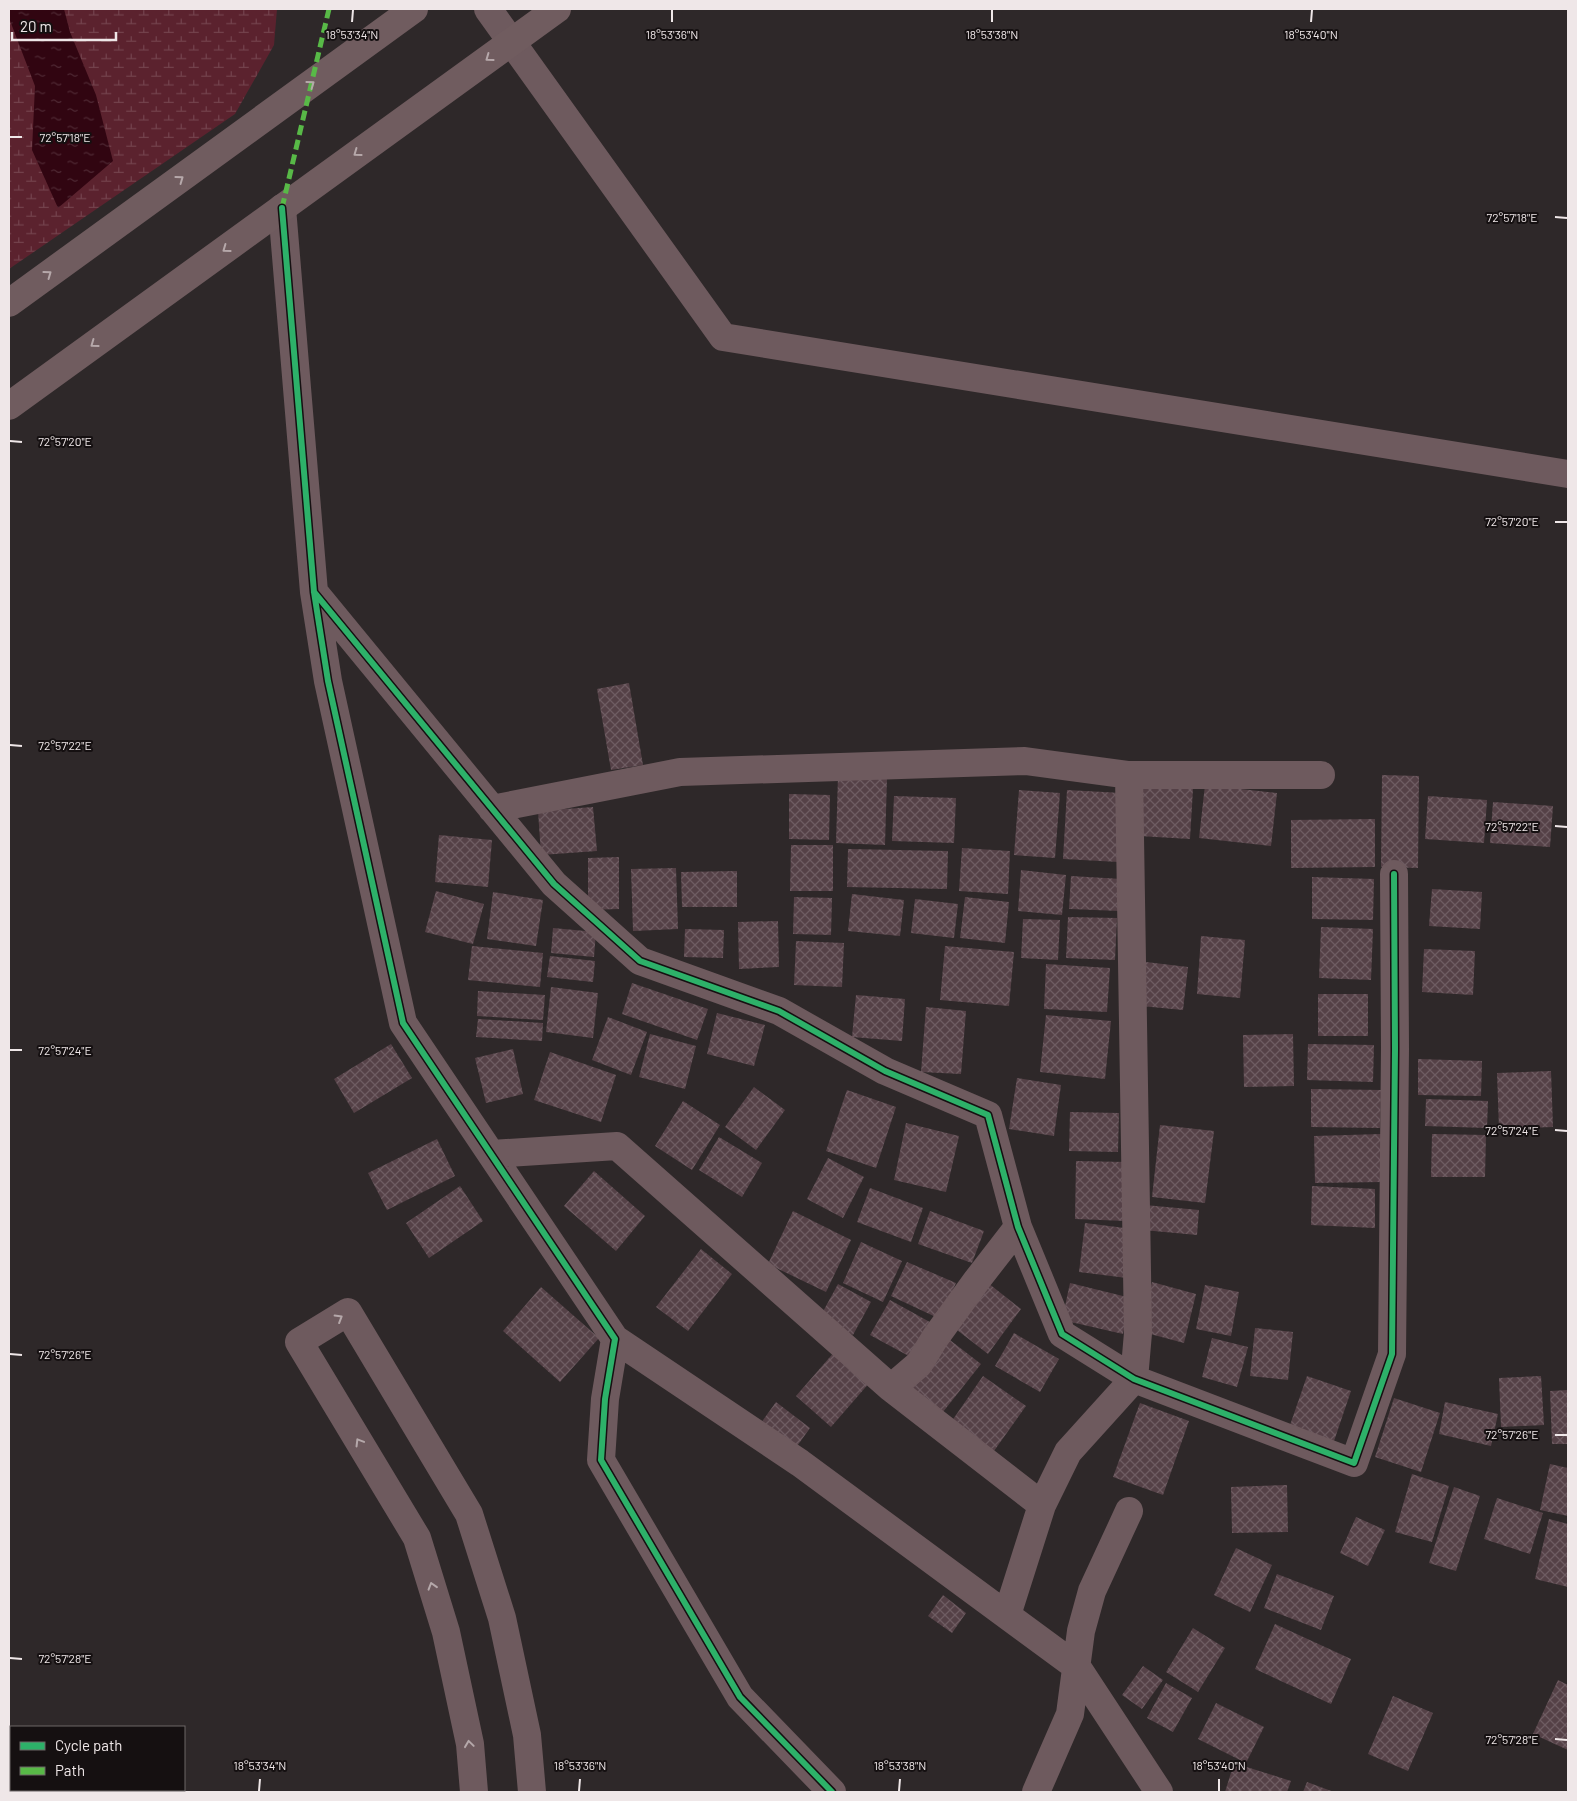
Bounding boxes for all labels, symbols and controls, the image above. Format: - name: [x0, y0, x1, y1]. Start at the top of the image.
- scale bar: [12, 10, 116, 42]
- text: 20 m: [20, 17, 52, 35]
- text: 18°53'34"N: [326, 27, 378, 41]
- text: 18°53'36"N: [646, 27, 698, 41]
- text: 18°53'38"N: [966, 27, 1018, 41]
- text: 18°53'40"N: [1284, 27, 1338, 41]
- one-way arrow: [485, 52, 495, 61]
- one-way arrow: [305, 81, 314, 89]
- text: 72°57'18"E: [40, 130, 90, 144]
- one-way arrow: [353, 147, 363, 156]
- one-way arrow: [174, 176, 184, 185]
- text: 72°57'18"E: [1487, 210, 1537, 224]
- one-way arrow: [222, 243, 232, 252]
- one-way arrow: [42, 272, 51, 280]
- one-way arrow: [90, 338, 100, 347]
- text: 72°57'20"E: [38, 434, 92, 448]
- text: 72°57'20"E: [1485, 514, 1539, 528]
- text: 72°57'22"E: [38, 738, 92, 752]
- text: 72°57'22"E: [1485, 819, 1539, 833]
- text: 72°57'24"E: [38, 1043, 92, 1057]
- text: 72°57'24"E: [1485, 1123, 1539, 1137]
- one-way arrow: [333, 1315, 342, 1325]
- text: 72°57'26"E: [38, 1347, 92, 1361]
- text: 72°57'26"E: [1485, 1427, 1539, 1441]
- one-way arrow: [355, 1438, 365, 1447]
- one-way arrow: [427, 1582, 437, 1591]
- text: 72°57'28"E: [38, 1651, 92, 1665]
- legend: [10, 1726, 185, 1791]
- text: 72°57'28"E: [1485, 1732, 1539, 1746]
- text: Cycle path: [55, 1736, 122, 1754]
- one-way arrow: [465, 1739, 475, 1748]
- text: 18°53'34"N: [234, 1758, 286, 1772]
- text: 18°53'36"N: [554, 1758, 606, 1772]
- text: 18°53'38"N: [874, 1758, 926, 1772]
- text: 18°53'40"N: [1192, 1758, 1246, 1772]
- text: Path: [55, 1761, 85, 1779]

